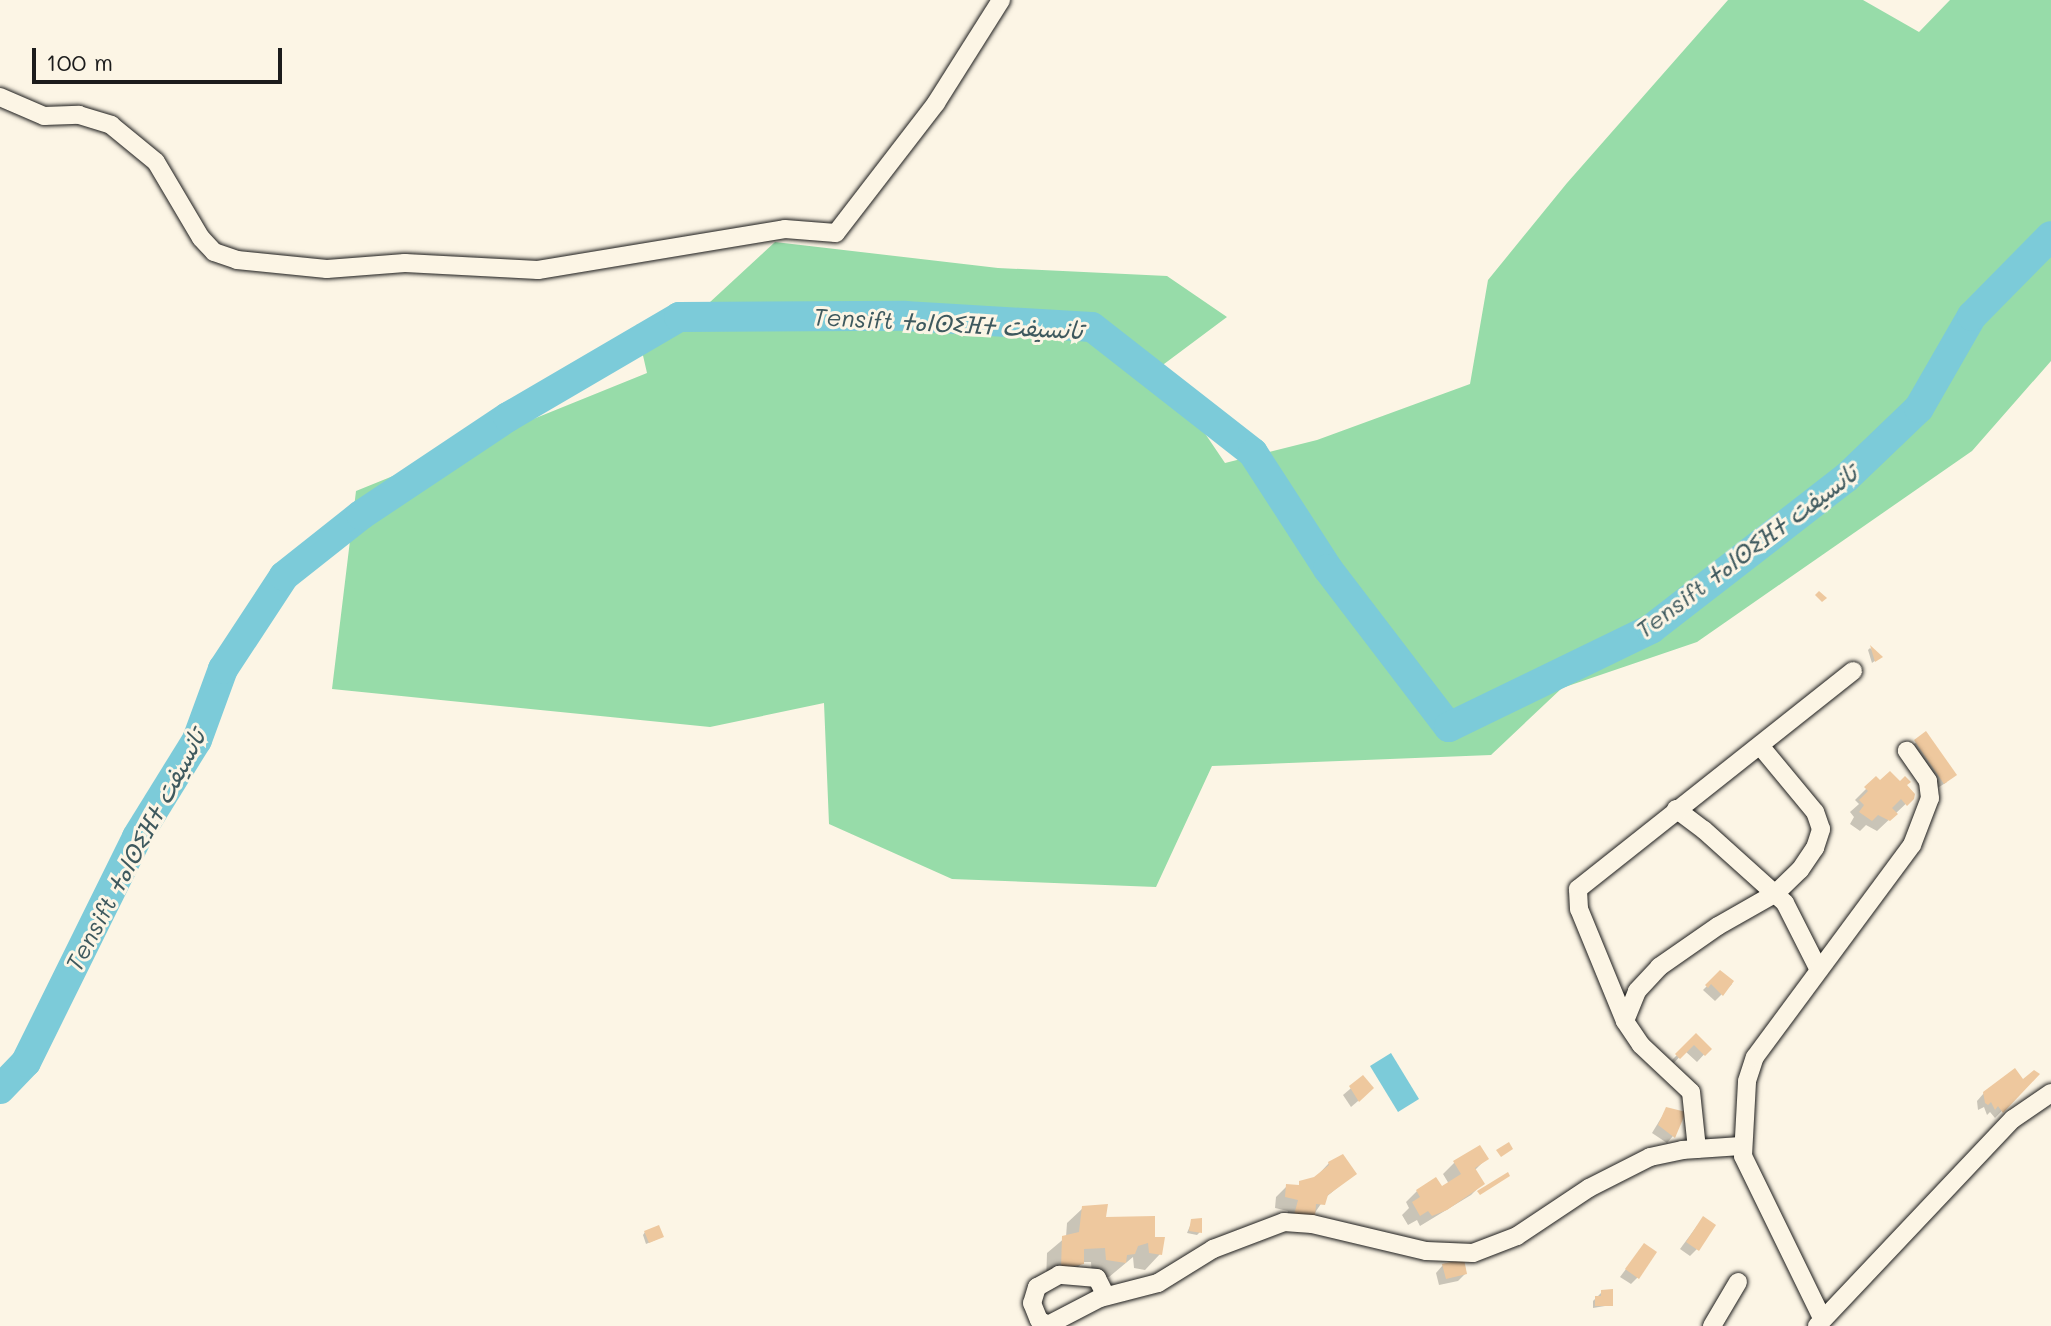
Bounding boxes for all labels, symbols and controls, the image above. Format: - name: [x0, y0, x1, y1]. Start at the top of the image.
- scale bar: [36, 32, 286, 82]
- text: 100 m: [46, 46, 113, 77]
- water label: Tensift ⵜⴰⵏⵙⵉⴼⵜ تانسيفت: [813, 302, 1083, 344]
- water label: Tensift ⵜⴰⵏⵙⵉⴼⵜ تانسيفت: [1630, 458, 1862, 644]
- water label: Tensift ⵜⴰⵏⵙⵉⴼⵜ تانسيفت: [59, 724, 211, 976]

